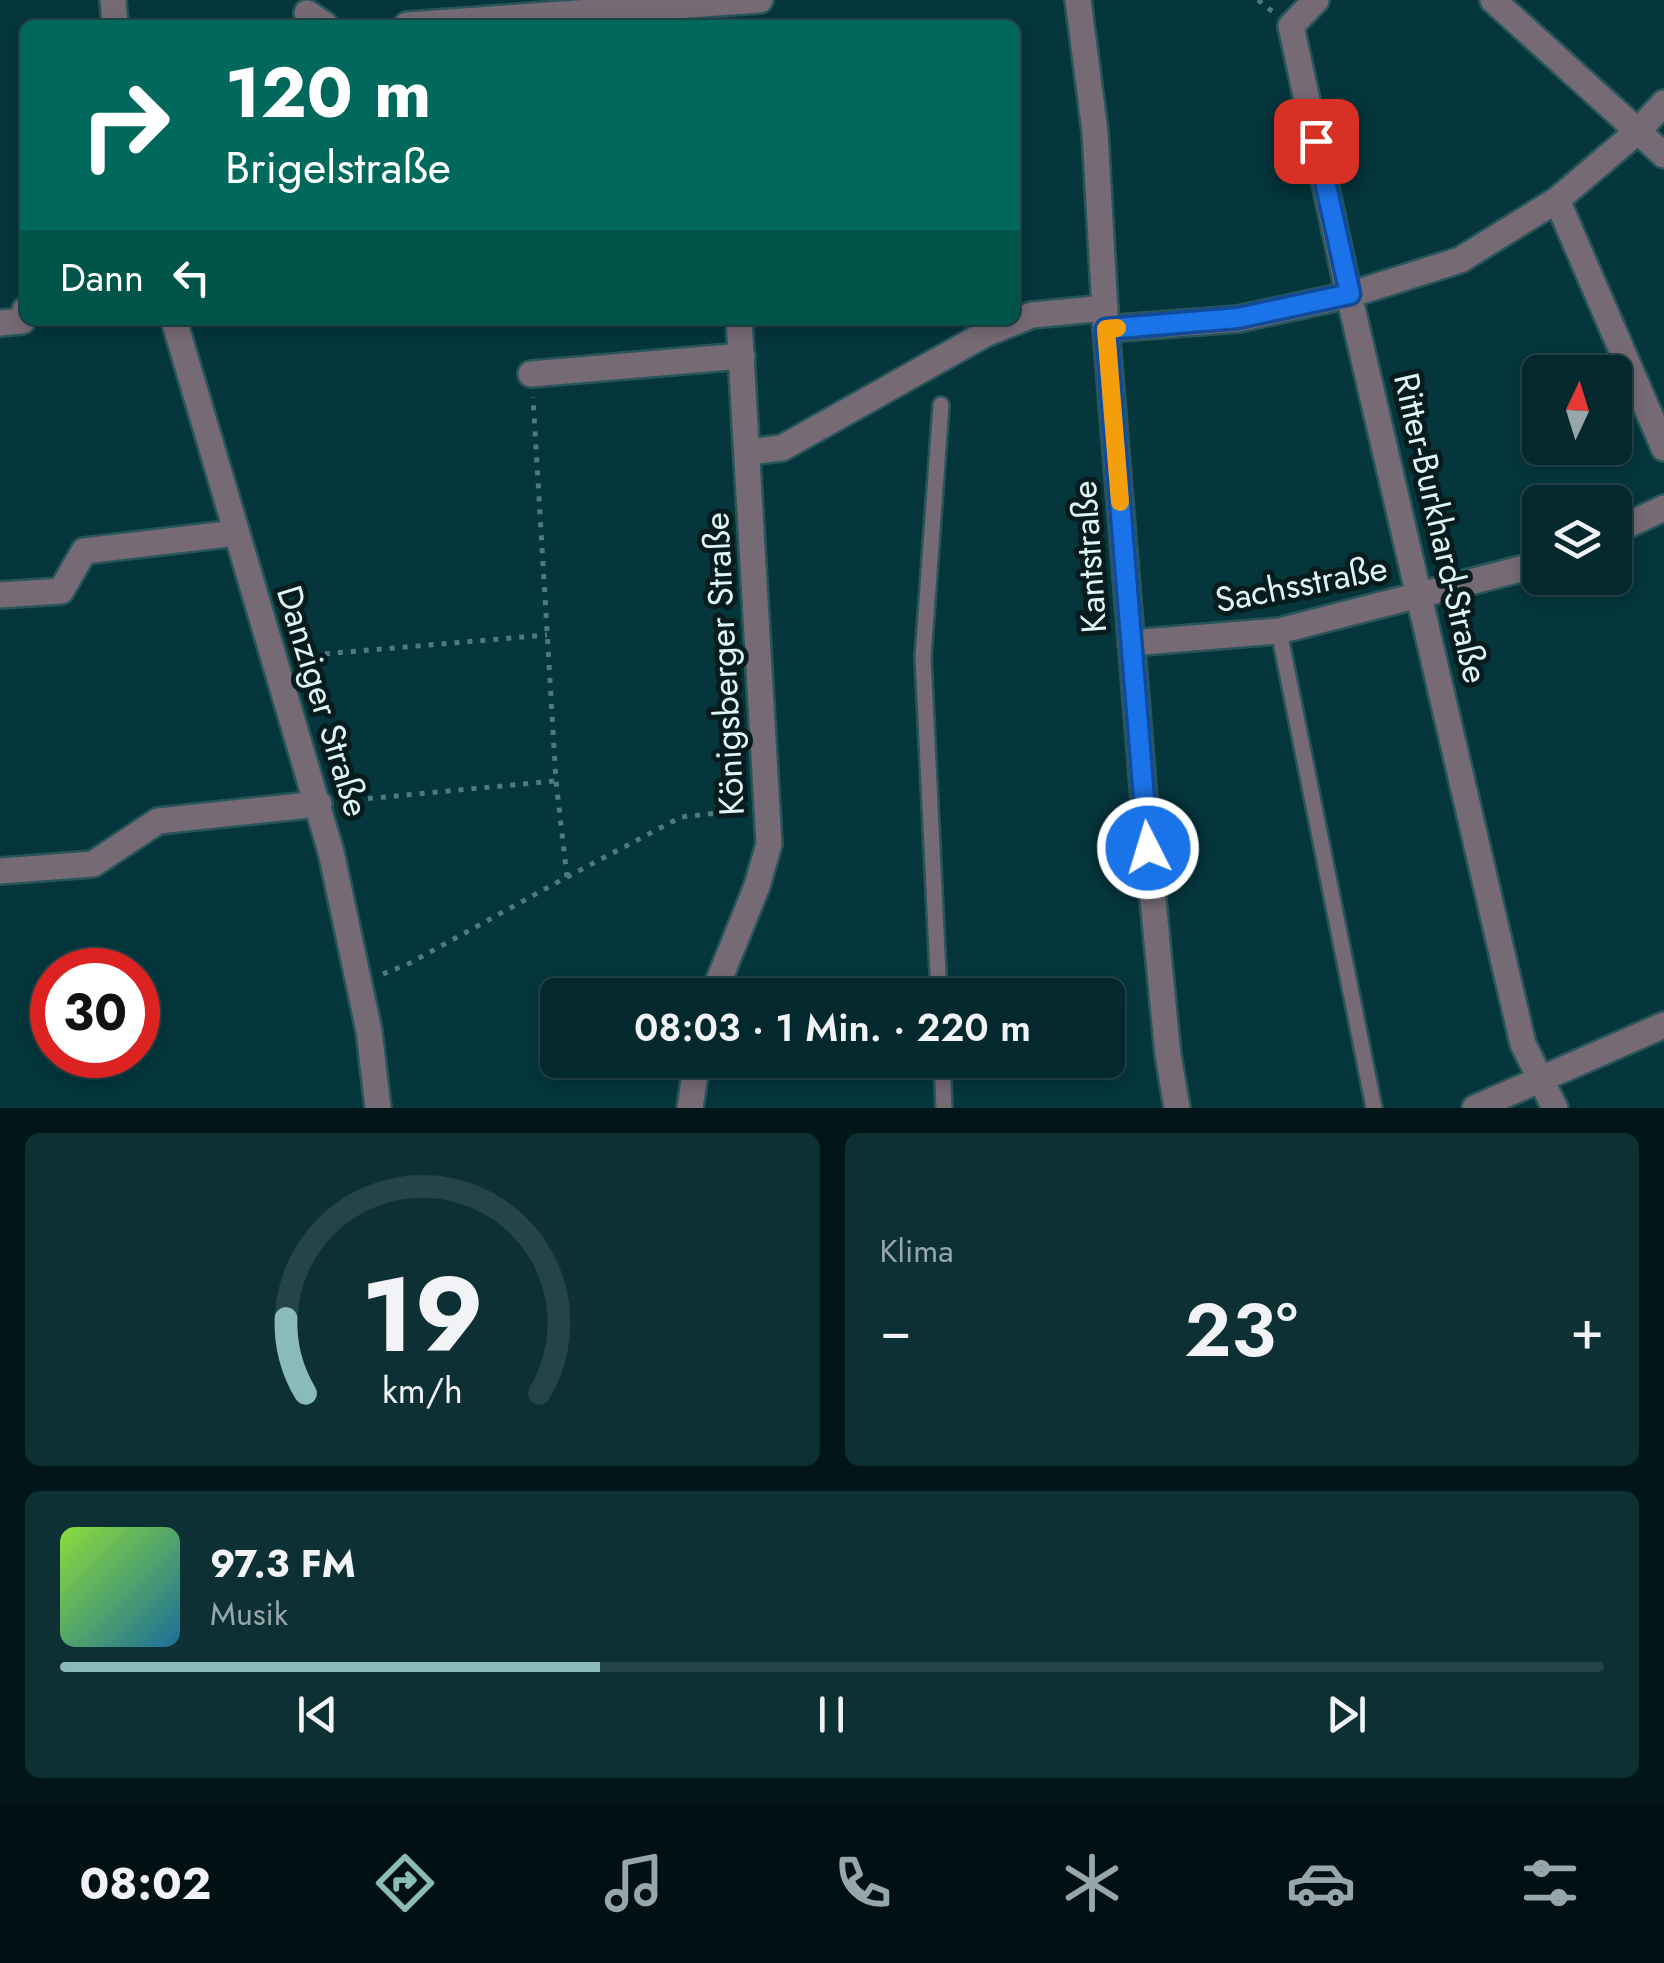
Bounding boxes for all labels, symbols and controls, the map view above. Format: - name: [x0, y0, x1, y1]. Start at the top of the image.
- text: 120 m: [225, 42, 431, 143]
- icon: right: [60, 60, 190, 190]
- pin: [1274, 99, 1359, 184]
- icon: arrive: [1289, 114, 1344, 169]
- text: Brigelstraße: [225, 135, 451, 200]
- text: Dann: [60, 250, 144, 305]
- icon: left: [164, 250, 219, 305]
- north arrow: [1522, 355, 1632, 465]
- map controls: [1522, 355, 1632, 595]
- street label: Ritter-Burkhard-Straße: [1381, 368, 1501, 688]
- street label: Kantstraße: [1059, 479, 1119, 635]
- button: layers: [1522, 485, 1632, 595]
- street label: Königsberger Straße: [691, 511, 757, 817]
- street label: Sachsstraße: [1211, 543, 1391, 625]
- street label: Danziger Straße: [264, 579, 382, 823]
- position arrow: [1096, 796, 1200, 900]
- speed limit sign: 30: [30, 948, 160, 1078]
- text: 08:03 · 1 Min. · 220 m: [634, 1000, 1031, 1055]
- text: Klima: [880, 1228, 954, 1274]
- text: 19: [361, 1240, 484, 1390]
- text: 23°: [1184, 1276, 1298, 1384]
- text: −: [880, 1290, 912, 1370]
- text: +: [1570, 1290, 1604, 1370]
- text: km/h: [382, 1365, 463, 1416]
- text: 97.3 FM: [210, 1536, 356, 1591]
- text: Musik: [210, 1591, 288, 1637]
- icon: previous: [290, 1687, 345, 1742]
- icon: pause: [804, 1687, 859, 1742]
- icon: next: [1319, 1687, 1374, 1742]
- icon: directions: [370, 1848, 440, 1918]
- icon: music: [599, 1848, 669, 1918]
- icon: phone: [828, 1848, 898, 1918]
- icon: climate: [1057, 1848, 1127, 1918]
- icon: car: [1286, 1848, 1356, 1918]
- icon: filters: [1515, 1848, 1585, 1918]
- text: 08:02: [79, 1851, 211, 1916]

